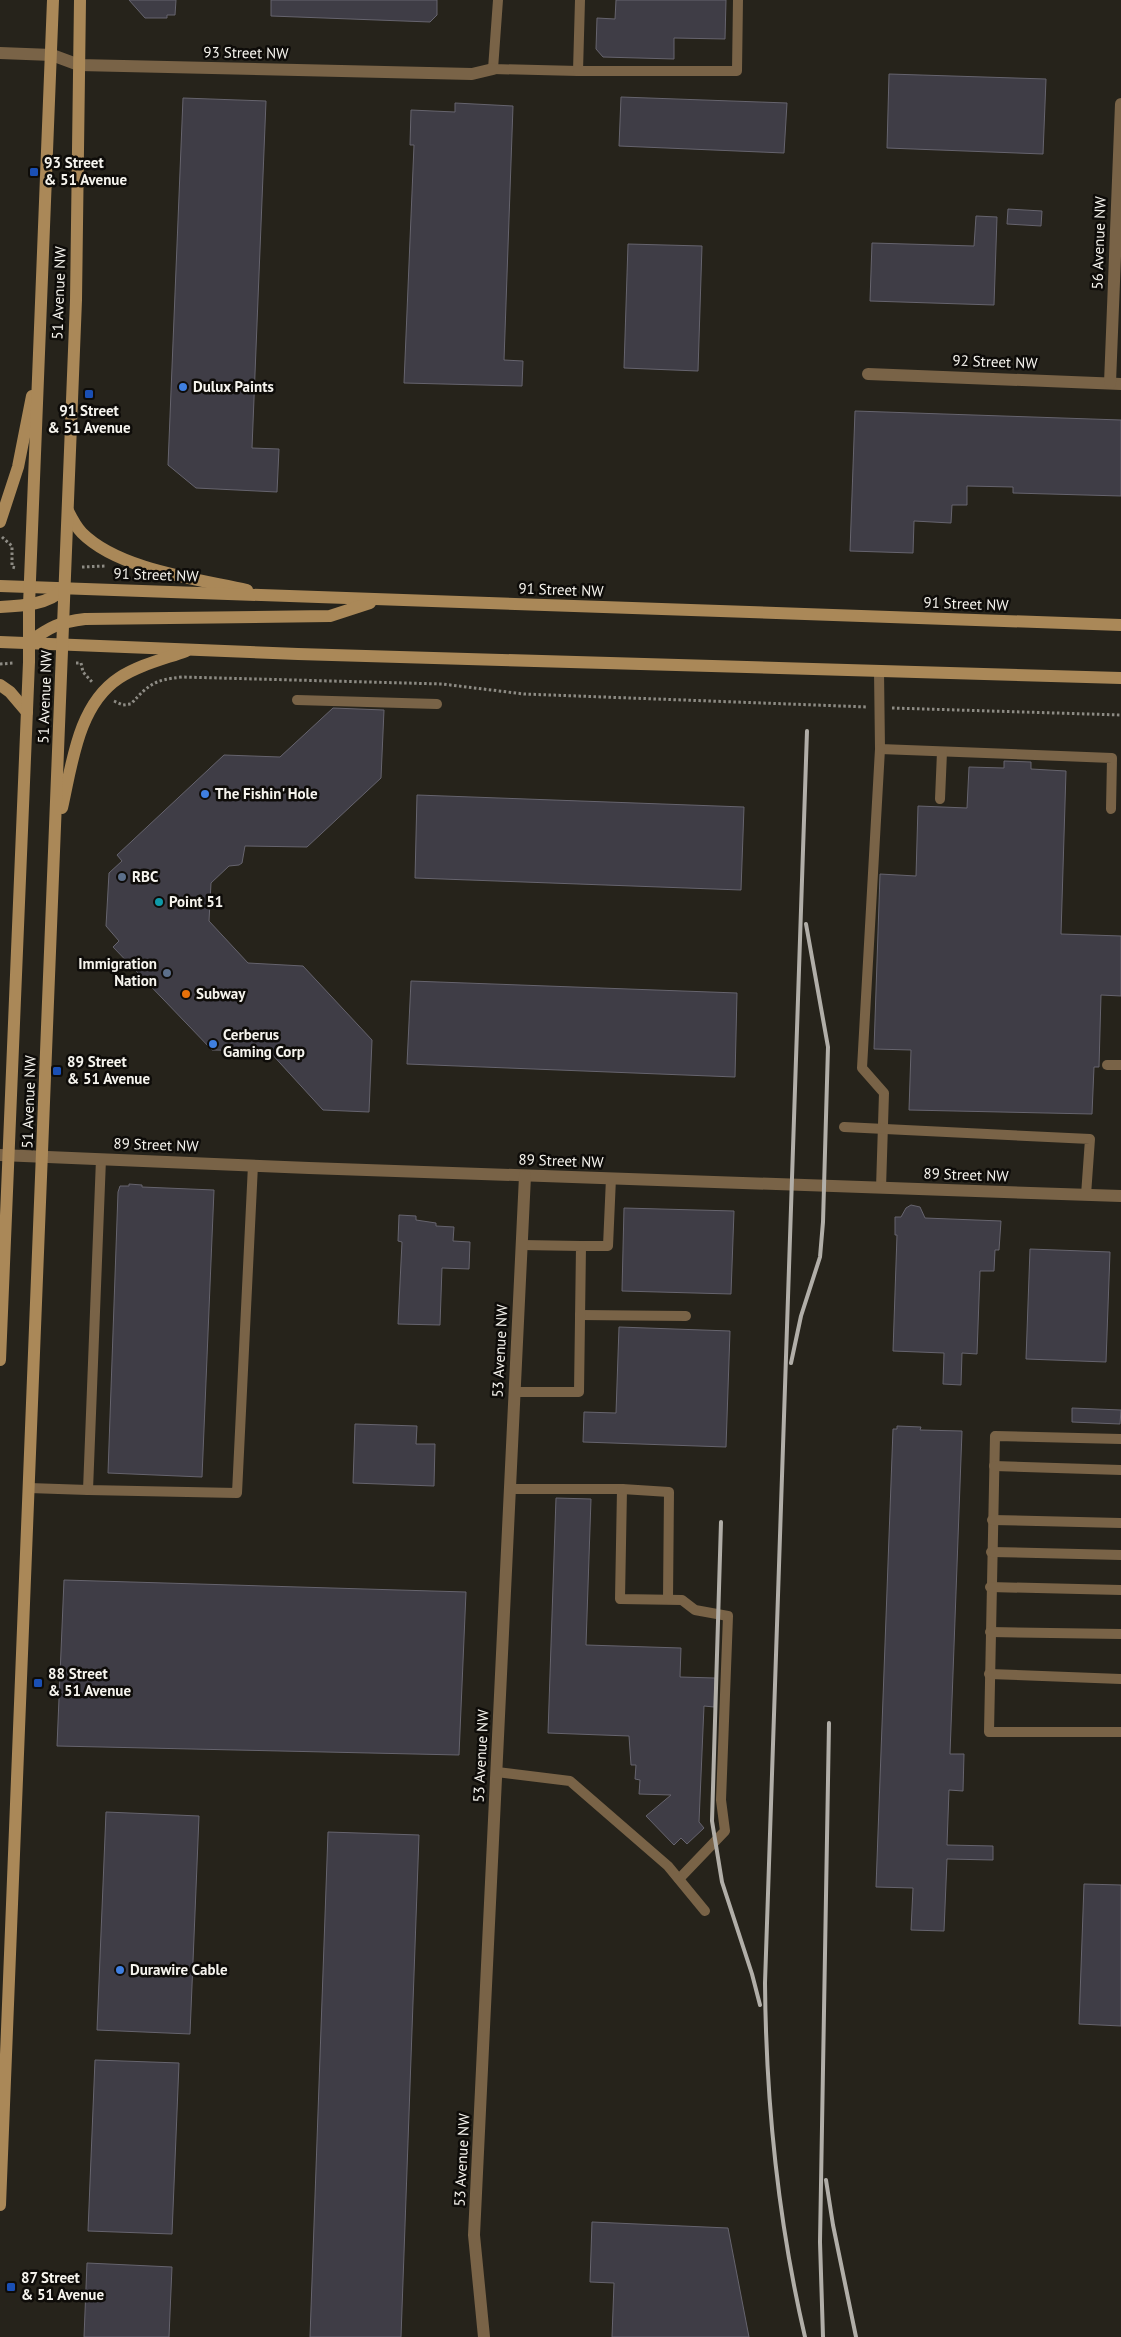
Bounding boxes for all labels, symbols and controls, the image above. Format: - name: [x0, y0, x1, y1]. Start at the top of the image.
- street label: 93 Street NW: [203, 42, 289, 63]
- place label: 93 Street & 51 Avenue: [44, 153, 127, 189]
- marker: 93 Street & 51 Avenue: [28, 166, 40, 178]
- street label: 56 Avenue NW: [1087, 195, 1110, 290]
- street label: 51 Avenue NW: [47, 245, 70, 340]
- street label: 92 Street NW: [952, 351, 1038, 373]
- place label: Dulux Paints: [193, 377, 274, 396]
- marker: Dulux Paints: [177, 381, 189, 393]
- marker: 91 Street & 51 Avenue: [83, 388, 95, 400]
- place label: 91 Street & 51 Avenue: [48, 401, 131, 437]
- street label: 91 Street NW: [113, 564, 199, 586]
- street label: 91 Street NW: [518, 579, 604, 601]
- street label: 91 Street NW: [923, 593, 1009, 615]
- street label: 51 Avenue NW: [33, 649, 56, 744]
- place label: The Fishin' Hole: [215, 784, 318, 803]
- marker: The Fishin' Hole: [199, 788, 211, 800]
- place label: RBC: [132, 867, 159, 886]
- marker: RBC: [116, 871, 128, 883]
- place label: Point 51: [169, 892, 223, 911]
- marker: Point 51: [153, 896, 165, 908]
- place label: Immigration Nation: [78, 954, 157, 990]
- marker: Immigration Nation: [161, 967, 173, 979]
- place label: Subway: [196, 984, 246, 1003]
- marker: Subway: [180, 988, 192, 1000]
- place label: Cerberus Gaming Corp: [223, 1025, 305, 1061]
- marker: Cerberus Gaming Corp: [207, 1038, 219, 1050]
- place label: 89 Street & 51 Avenue: [67, 1052, 150, 1088]
- street label: 51 Avenue NW: [17, 1054, 40, 1149]
- marker: 89 Street & 51 Avenue: [51, 1065, 63, 1077]
- street label: 89 Street NW: [113, 1134, 199, 1156]
- street label: 89 Street NW: [518, 1150, 604, 1172]
- street label: 89 Street NW: [923, 1164, 1009, 1186]
- street label: 53 Avenue NW: [488, 1303, 511, 1398]
- place label: 88 Street & 51 Avenue: [48, 1664, 131, 1700]
- marker: 88 Street & 51 Avenue: [32, 1677, 44, 1689]
- street label: 53 Avenue NW: [469, 1708, 492, 1803]
- place label: Durawire Cable: [130, 1960, 228, 1979]
- marker: Durawire Cable: [114, 1964, 126, 1976]
- street label: 53 Avenue NW: [450, 2112, 473, 2207]
- place label: 87 Street & 51 Avenue: [21, 2268, 104, 2304]
- marker: 87 Street & 51 Avenue: [5, 2281, 17, 2293]

